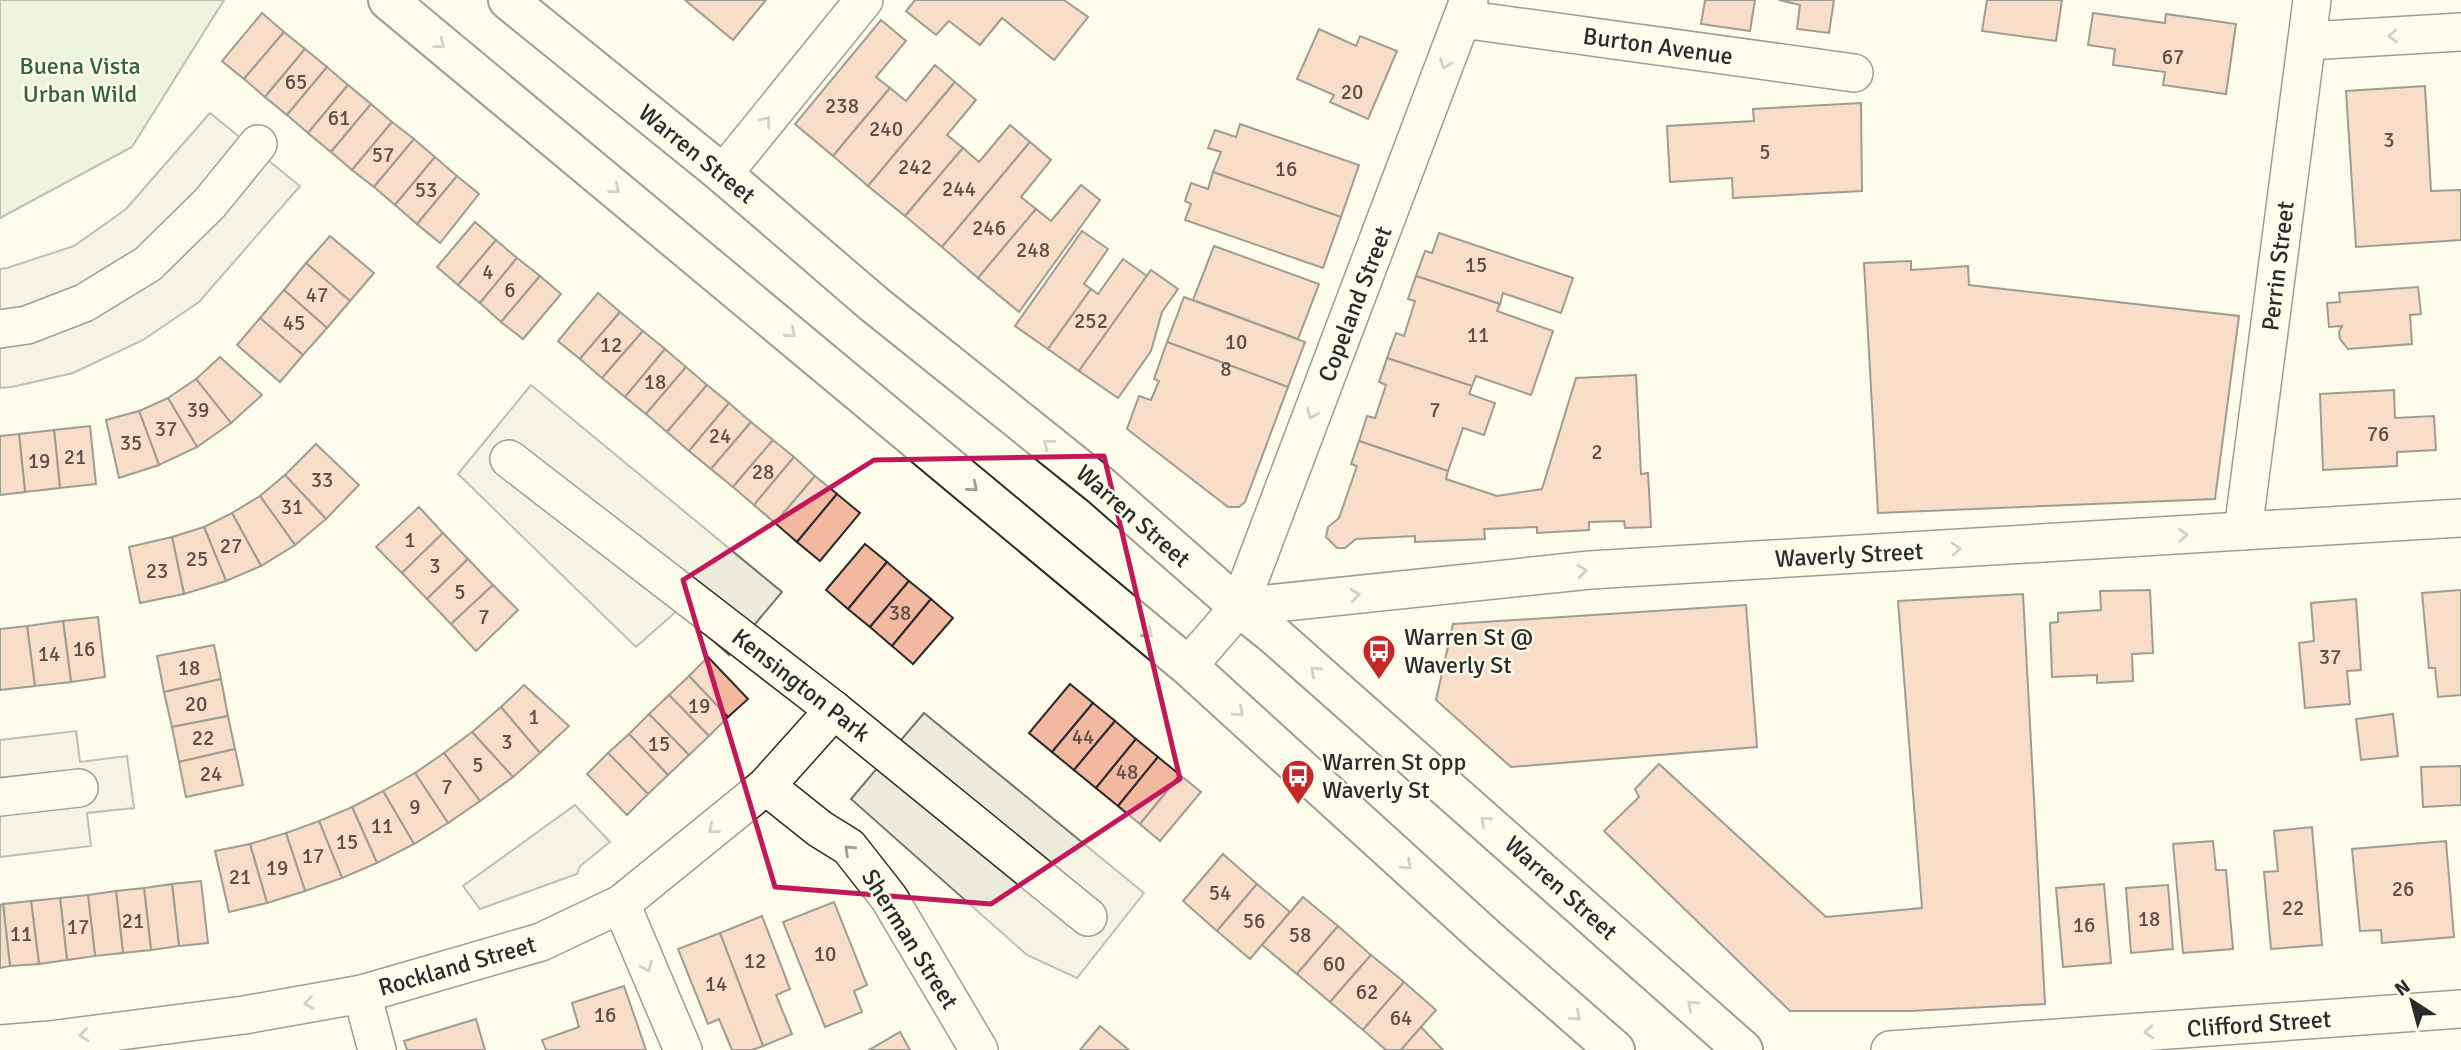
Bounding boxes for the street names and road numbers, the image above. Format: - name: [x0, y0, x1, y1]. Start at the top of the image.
- street label: Burton Avenue: [1581, 21, 1735, 71]
- street label: Warren Street: [632, 98, 762, 210]
- street label: Perrin Street: [2255, 199, 2301, 333]
- street label: Copeland Street: [1312, 222, 1398, 386]
- street label: Warren Street: [1070, 458, 1196, 574]
- street label: Waverly Street: [1774, 536, 1924, 574]
- street label: Kensington Park: [726, 622, 876, 748]
- street label: Warren Street: [1498, 829, 1624, 947]
- street label: Sherman Street: [855, 863, 965, 1015]
- street label: Rockland Street: [375, 929, 539, 1003]
- street label: Clifford Street: [2186, 1004, 2332, 1044]

